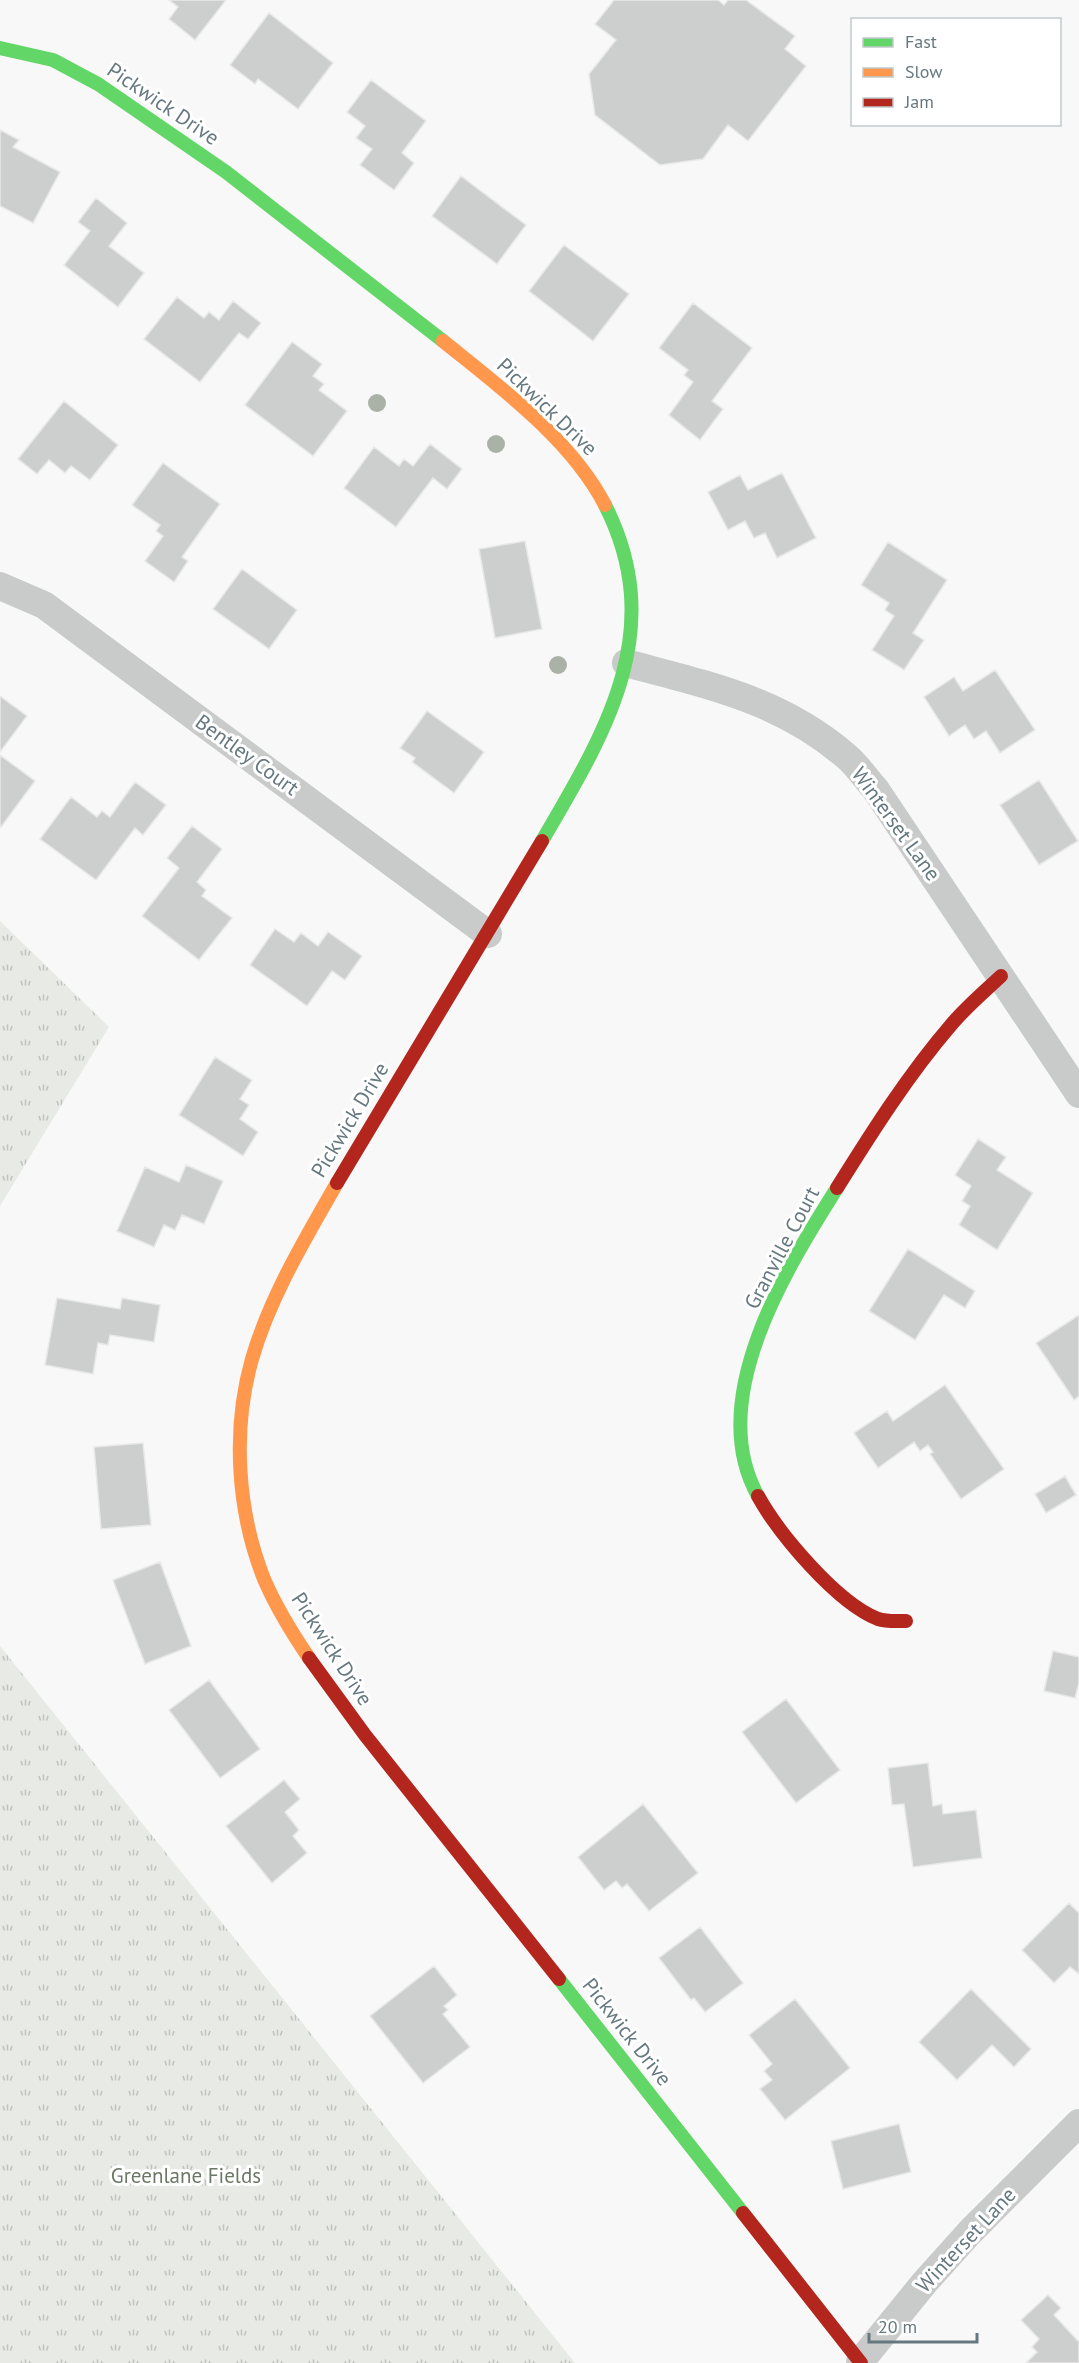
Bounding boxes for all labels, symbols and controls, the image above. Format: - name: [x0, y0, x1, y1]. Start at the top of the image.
- legend: [851, 18, 1061, 126]
- text: Fast: [905, 30, 937, 53]
- street label: Pickwick Drive: [102, 56, 225, 151]
- text: Slow: [905, 60, 943, 83]
- text: Jam: [904, 90, 934, 113]
- street label: Pickwick Drive: [491, 352, 603, 461]
- street label: Bentley Court: [190, 708, 304, 801]
- street label: Winterset Lane: [846, 761, 947, 886]
- street label: Pickwick Drive: [305, 1057, 394, 1182]
- street label: Granville Court: [738, 1182, 825, 1314]
- street label: Pickwick Drive: [286, 1587, 379, 1710]
- street label: Pickwick Drive: [577, 1972, 678, 2091]
- park label: Greenlane Fields: [111, 2162, 261, 2189]
- street label: Winterset Lane: [910, 2181, 1021, 2298]
- scale bar: [869, 2306, 977, 2344]
- text: 20 m: [878, 2315, 917, 2338]

